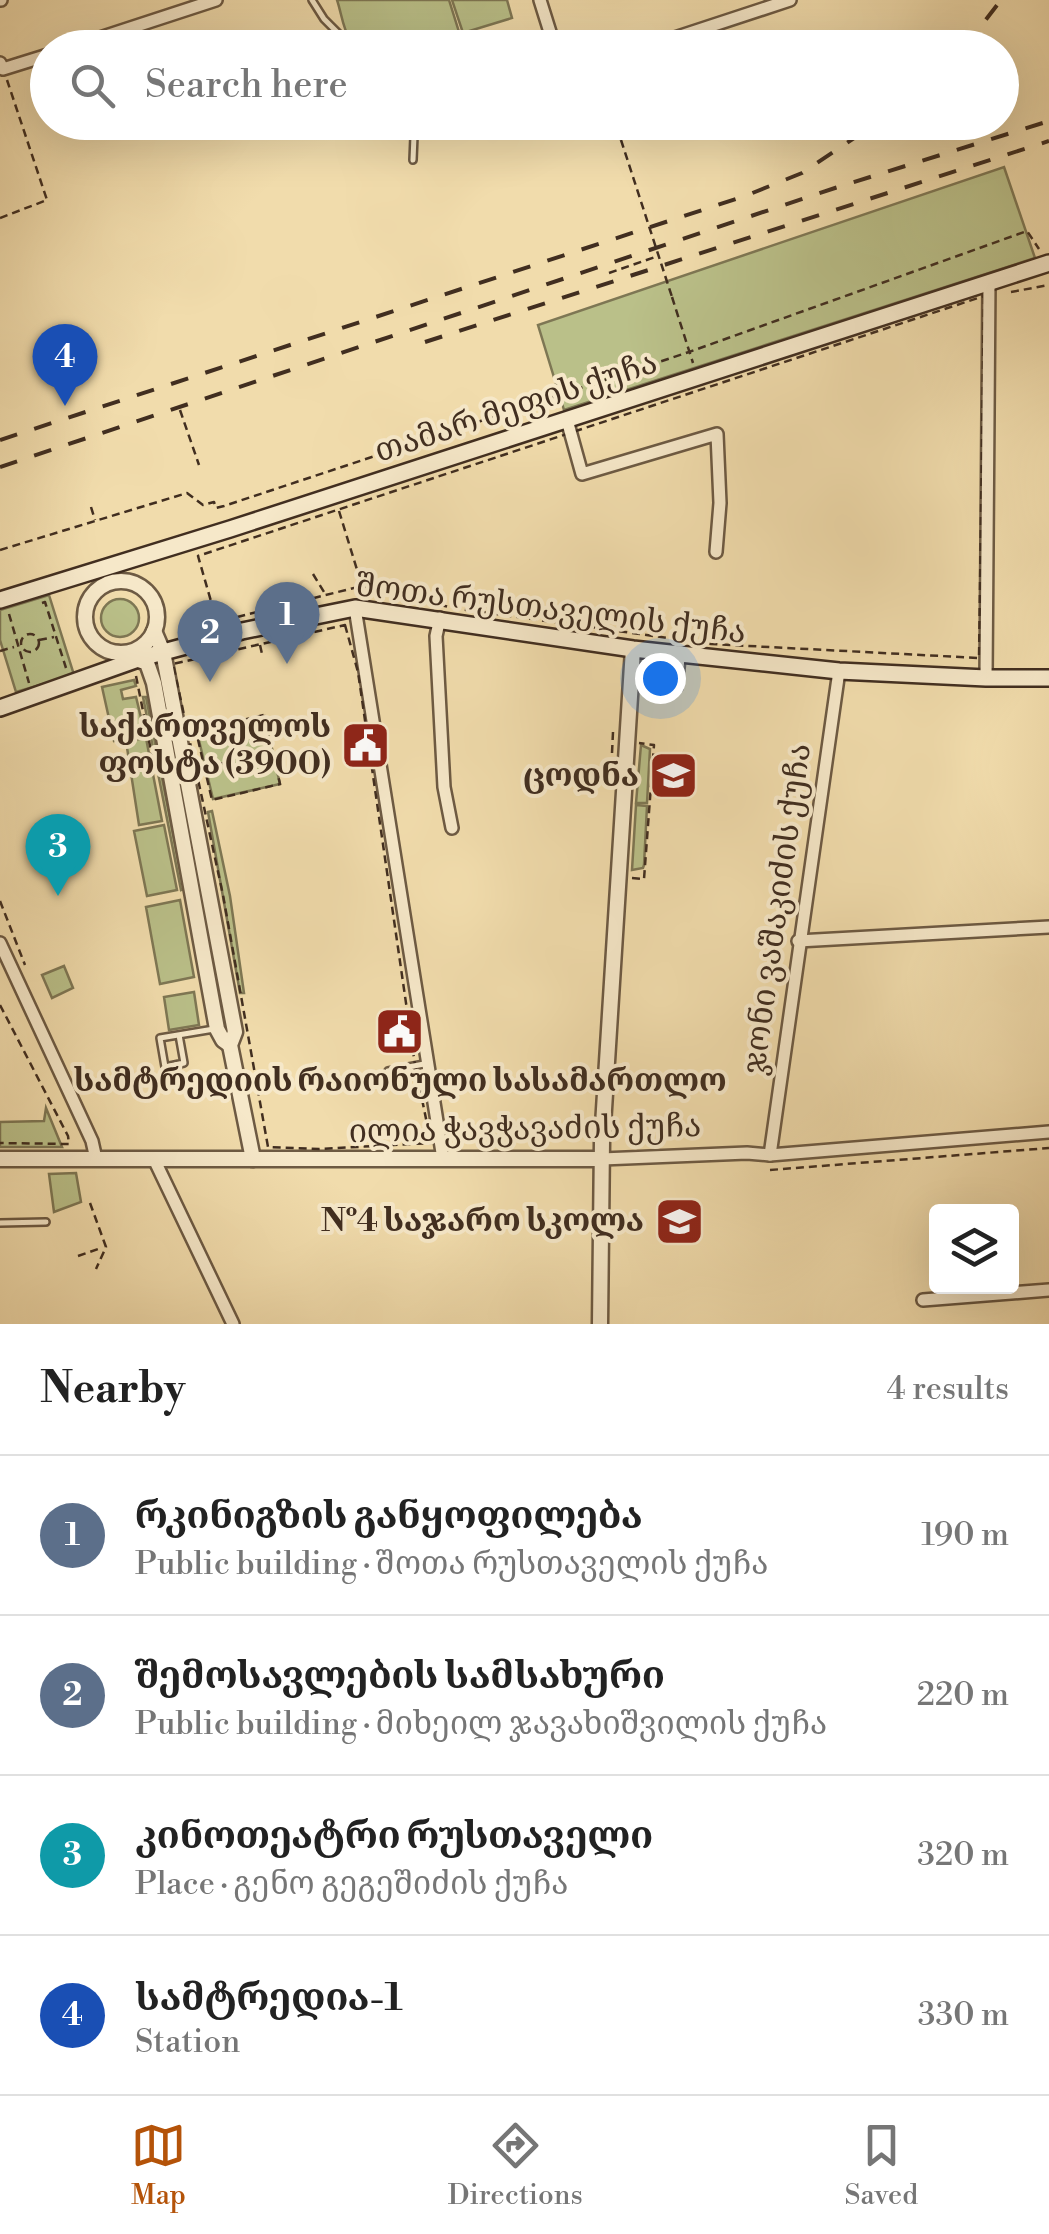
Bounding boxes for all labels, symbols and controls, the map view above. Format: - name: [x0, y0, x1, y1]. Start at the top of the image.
- search box: [30, 30, 1019, 140]
- icon: search: [65, 58, 120, 113]
- text: Search here: [145, 62, 348, 109]
- pin: 4: [32, 324, 98, 406]
- street label: თამარ მეფის ქუჩა: [370, 342, 662, 472]
- street label: შოთა რუსთაველის ქუჩა: [354, 565, 748, 653]
- pin: 1: [254, 582, 320, 664]
- pin: 2: [178, 600, 242, 682]
- your location: [635, 653, 686, 704]
- place label: საქართველოს ფოსტა (3900): [79, 707, 331, 784]
- public building icon: საქართველოს ფოსტა (3900): [340, 719, 392, 771]
- street label: ჯონი ვაშაკიძის ქუჩა: [734, 741, 820, 1077]
- school or university icon: ცოდნა: [648, 750, 700, 802]
- place label: ცოდნა: [523, 756, 639, 796]
- pin: 3: [26, 814, 90, 896]
- public building icon: სამტრედიის რაიონული სასამართლო: [374, 1005, 426, 1057]
- place label: სამტრედიის რაიონული სასამართლო: [74, 1061, 727, 1101]
- street label: ილია ჭავჭავაძის ქუჩა: [348, 1106, 702, 1152]
- school or university icon: №4 საჯარო სკოლა: [653, 1195, 705, 1247]
- place label: №4 საჯარო სკოლა: [321, 1201, 644, 1241]
- map controls: [929, 1204, 1019, 1294]
- button: layers: [929, 1204, 1019, 1294]
- text: Nearby: [40, 1363, 185, 1416]
- text: 4 results: [887, 1369, 1009, 1409]
- text: რკინიგზის განყოფილება: [135, 1493, 643, 1540]
- text: 1: [65, 1515, 80, 1555]
- text: 190 m: [921, 1515, 1009, 1555]
- text: Public building · შოთა რუსთაველის ქუჩა: [135, 1544, 768, 1584]
- text: შემოსავლების სამსახური: [135, 1653, 665, 1700]
- text: 2: [62, 1675, 83, 1715]
- text: 220 m: [917, 1675, 1009, 1715]
- text: Public building · მიხეილ ჯავახიშვილის ქუჩა: [135, 1704, 827, 1744]
- text: კინოთეატრი რუსთაველი: [135, 1813, 653, 1860]
- text: 3: [63, 1835, 82, 1875]
- text: 320 m: [917, 1835, 1009, 1875]
- text: Place · გენო გეგეშიძის ქუჩა: [135, 1864, 568, 1904]
- text: სამტრედია-1: [135, 1975, 403, 2022]
- text: 4: [62, 1995, 83, 2035]
- text: 330 m: [918, 1995, 1009, 2035]
- text: Station: [135, 2022, 240, 2062]
- tab: Map: [131, 2118, 186, 2213]
- tab: Directions: [448, 2118, 583, 2213]
- tab: Saved: [845, 2118, 918, 2213]

